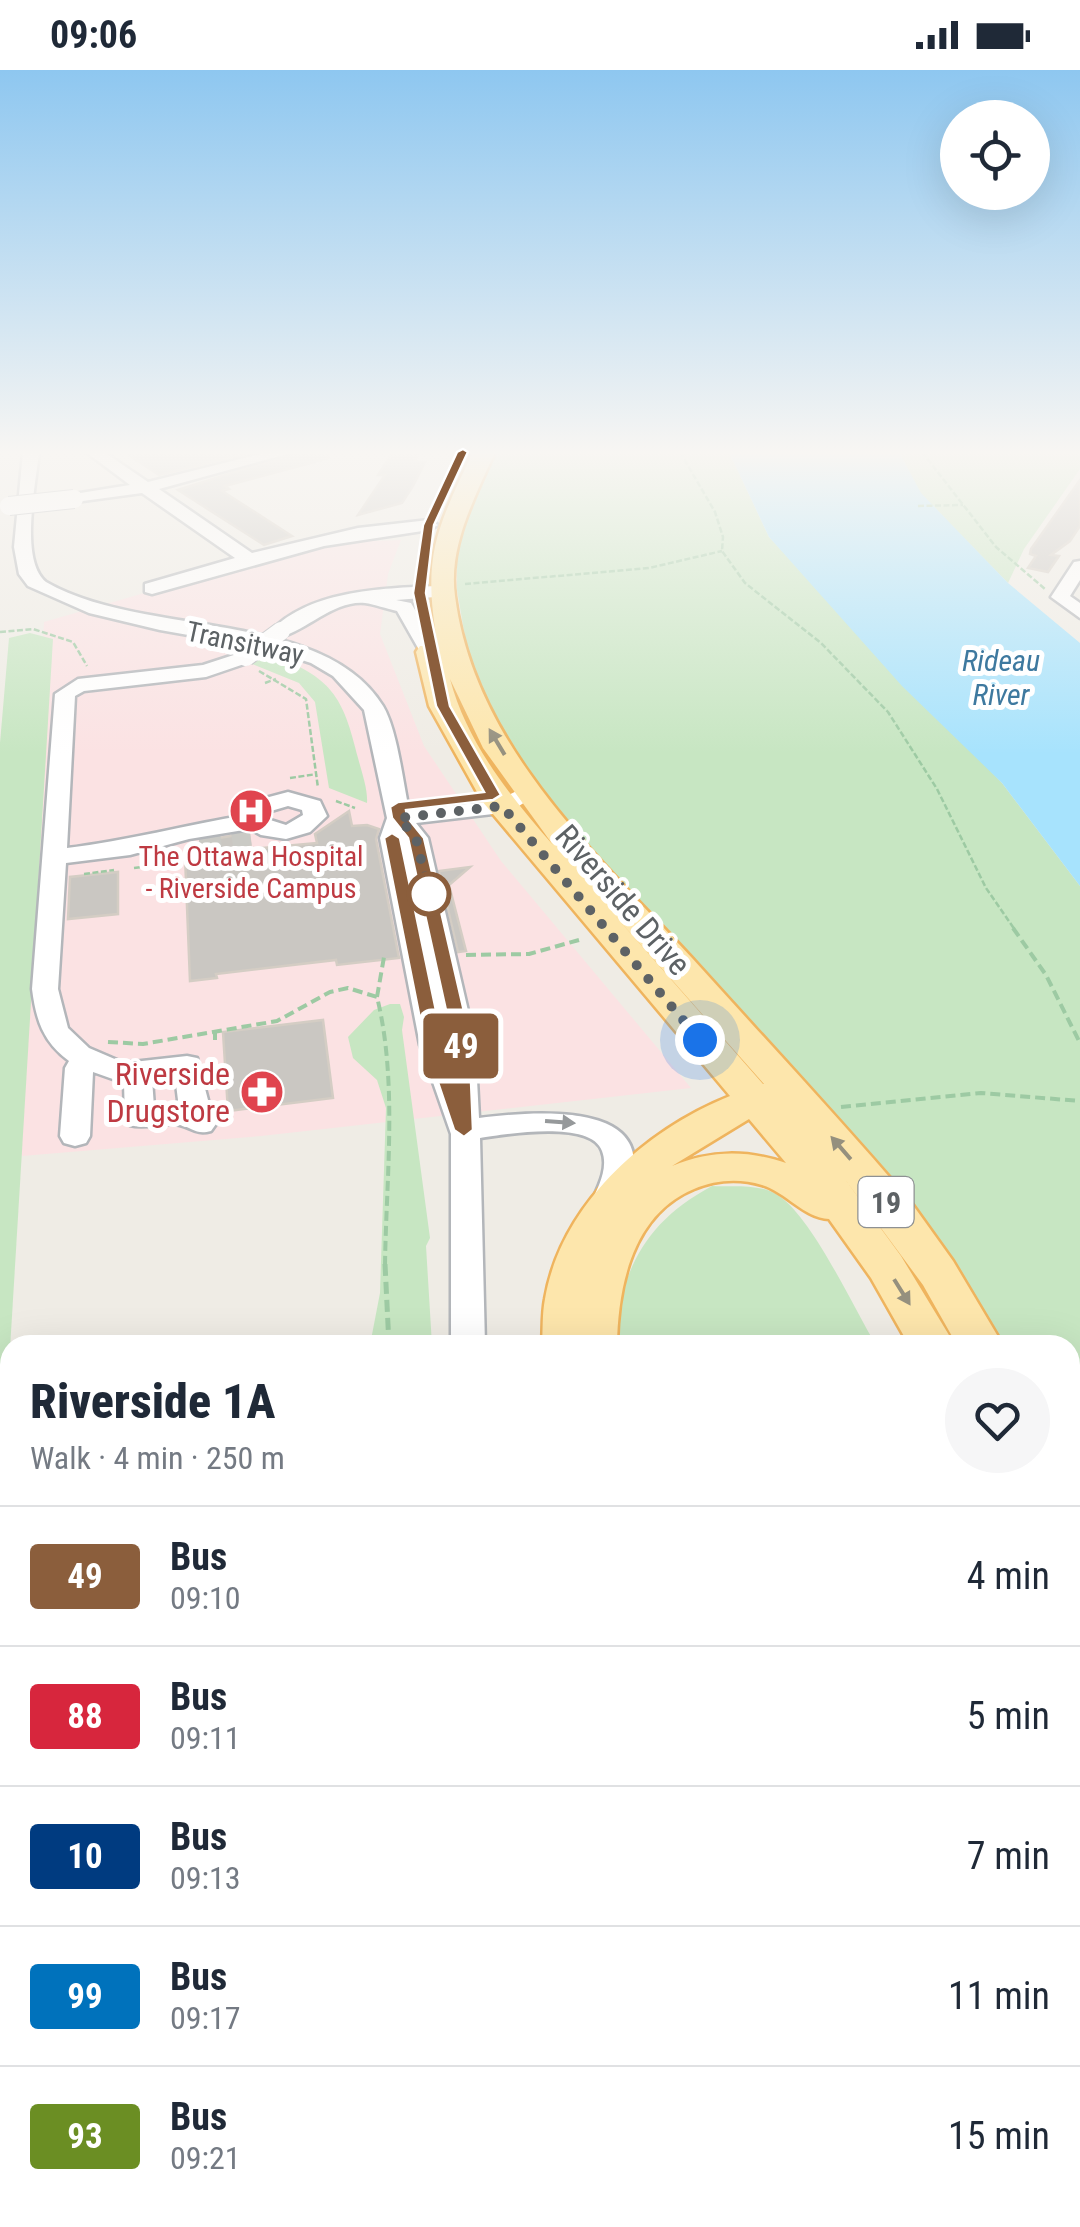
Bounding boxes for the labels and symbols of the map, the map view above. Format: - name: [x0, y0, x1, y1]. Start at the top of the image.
- street label: Transitway: [183, 614, 307, 672]
- water label: Rideau River: [962, 643, 1040, 712]
- one-way arrow: [489, 728, 506, 756]
- hospital icon: The Ottawa Hospital - Riverside Campus: [228, 788, 274, 834]
- street label: Riverside Drive: [547, 817, 699, 983]
- place label: The Ottawa Hospital - Riverside Campus: [138, 840, 364, 905]
- unlabelled marker: [408, 873, 450, 915]
- line badge: 49: [416, 1014, 506, 1078]
- your location: [675, 1015, 725, 1065]
- place label: Riverside Drugstore: [106, 1055, 230, 1130]
- pharmacy icon: Riverside Drugstore: [239, 1069, 285, 1115]
- one-way arrow: [545, 1114, 577, 1130]
- one-way arrow: [830, 1136, 852, 1161]
- road number: 19: [858, 1177, 914, 1227]
- one-way arrow: [892, 1278, 910, 1306]

